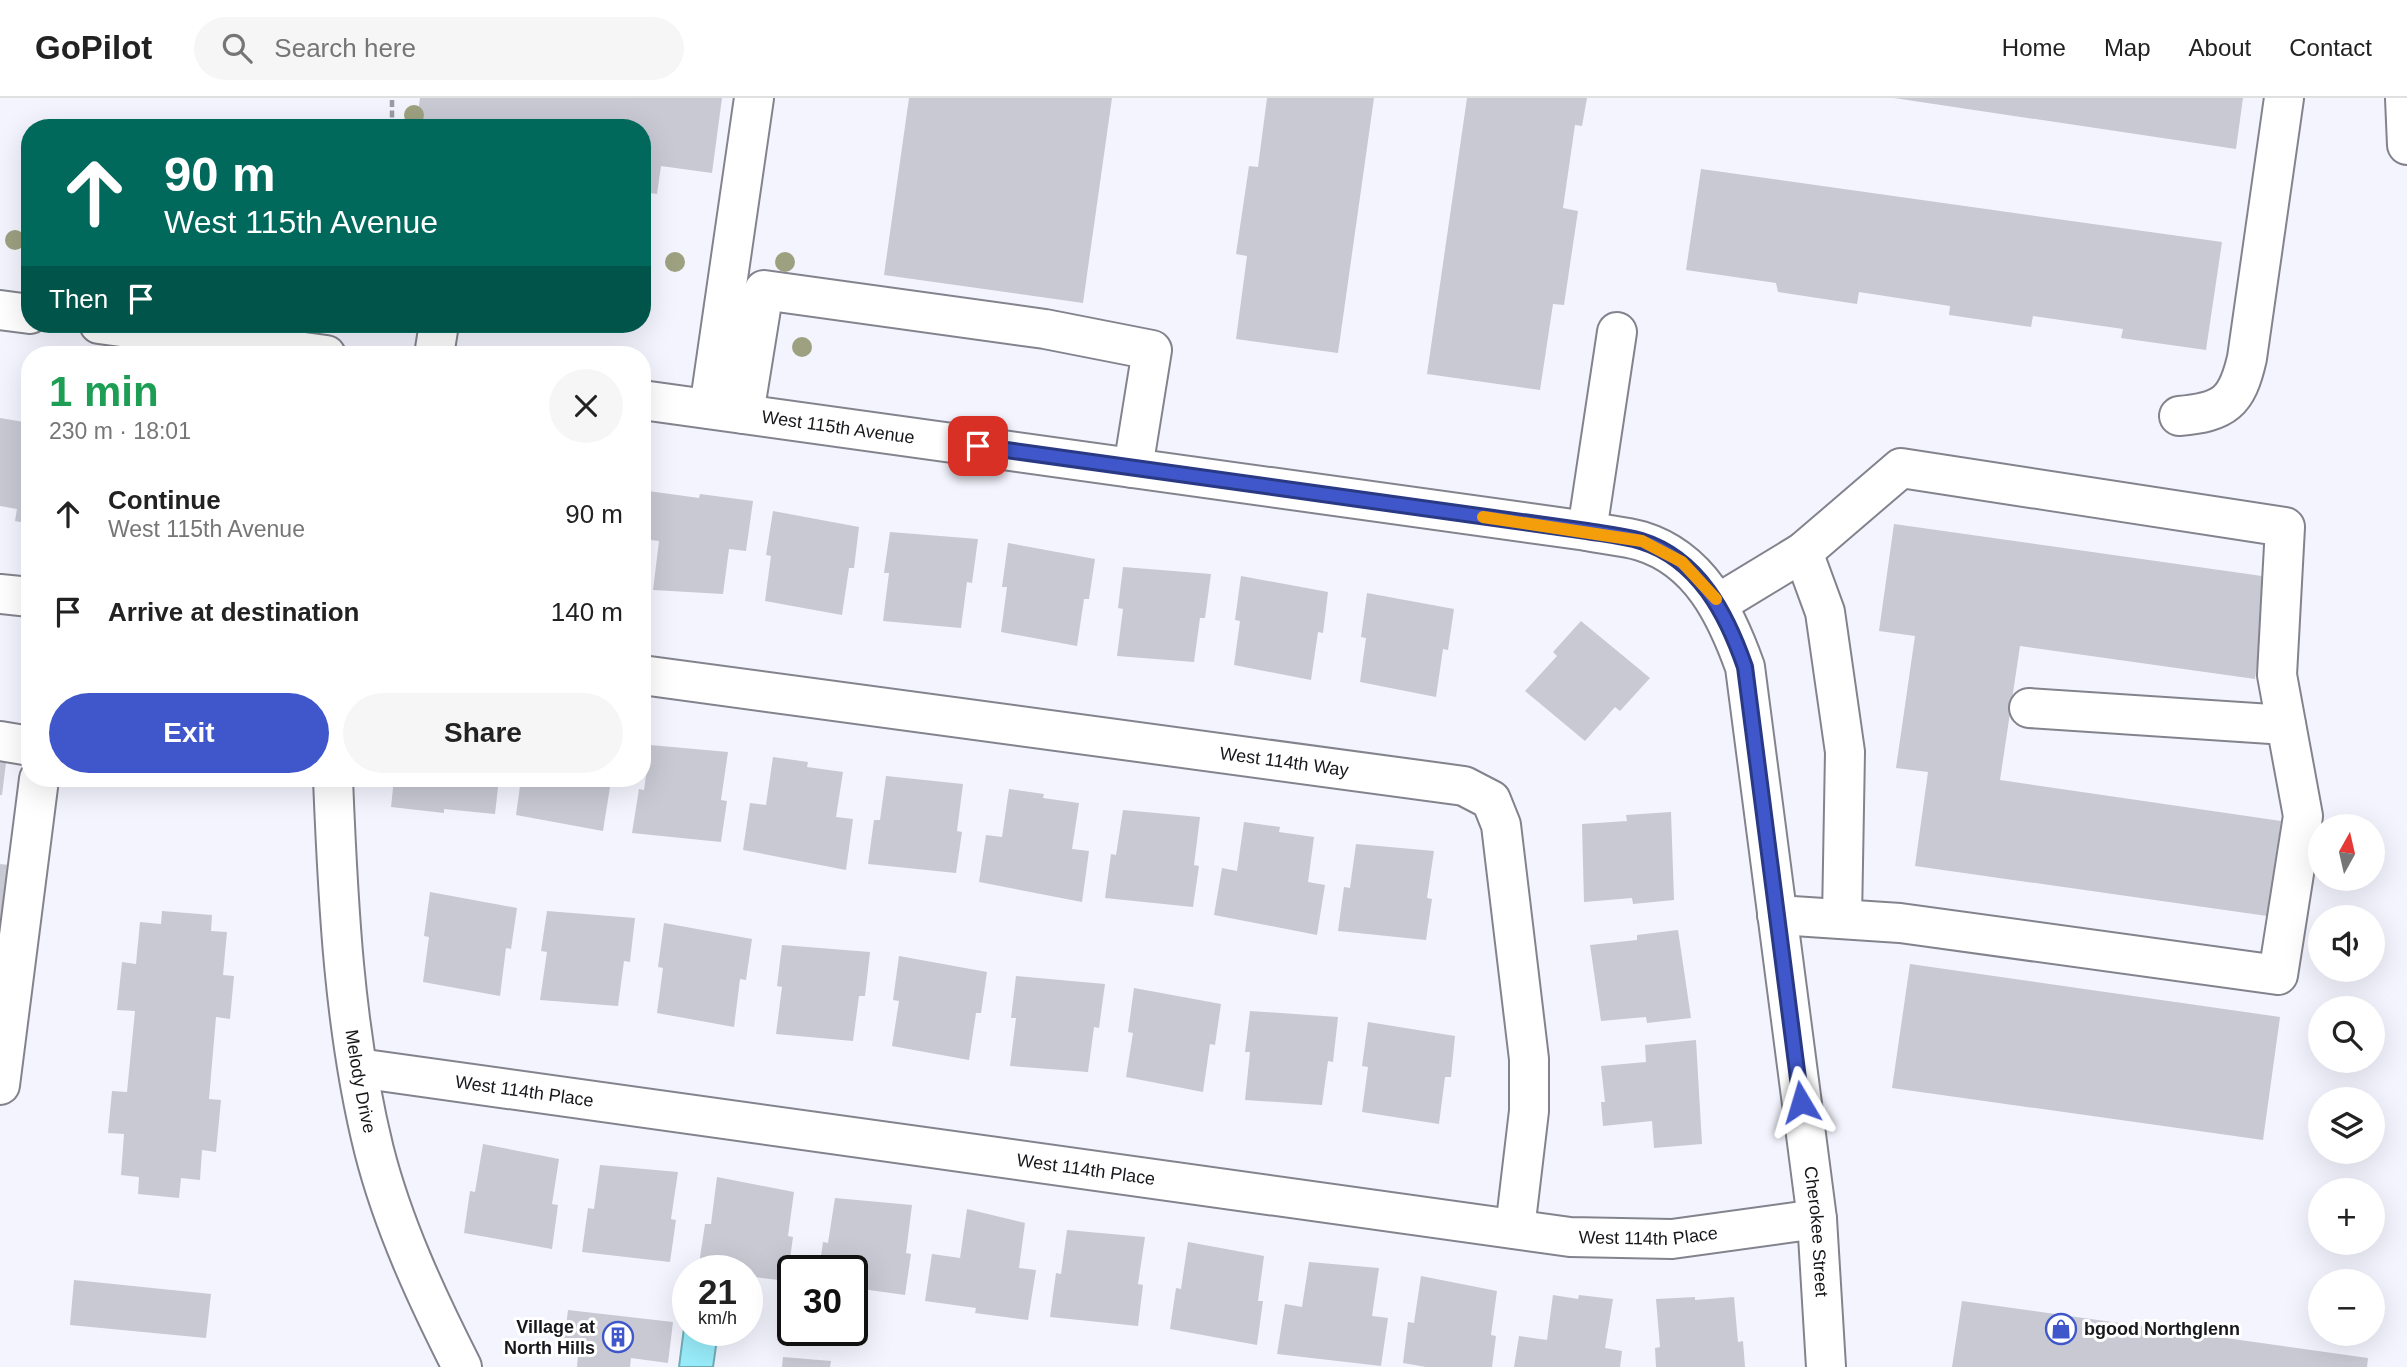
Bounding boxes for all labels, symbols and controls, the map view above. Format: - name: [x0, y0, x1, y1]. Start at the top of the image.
- search box: [194, 17, 684, 80]
- text: GoPilot: [35, 29, 152, 66]
- icon: search: [218, 29, 256, 67]
- text: Search here: [274, 33, 416, 63]
- text: Home: [2002, 34, 2066, 61]
- text: Map: [2104, 34, 2151, 61]
- text: About: [2189, 34, 2251, 61]
- text: Contact: [2289, 34, 2372, 61]
- icon: ahead: [49, 147, 140, 238]
- text: 90 m: [164, 147, 276, 201]
- text: West 115th Avenue: [164, 204, 438, 240]
- icon: arrive: [122, 280, 160, 318]
- text: Then: [49, 284, 108, 314]
- text: 1 min: [49, 368, 159, 415]
- button: close: [549, 369, 623, 443]
- street label: West 115th Avenue: [760, 407, 916, 448]
- pin: [948, 416, 1008, 476]
- text: 230 m · 18:01: [49, 418, 191, 444]
- icon: arrive: [959, 427, 997, 465]
- text: Continue: [108, 485, 221, 515]
- icon: ahead: [49, 495, 87, 533]
- text: 90 m: [565, 499, 623, 529]
- text: West 115th Avenue: [108, 516, 305, 542]
- icon: arrive: [49, 593, 87, 631]
- text: Arrive at destination: [108, 597, 359, 627]
- text: 140 m: [551, 597, 623, 627]
- button: Exit: [49, 693, 329, 773]
- button: Share: [343, 693, 623, 773]
- street label: West 114th Way: [1219, 743, 1350, 780]
- north arrow: [2308, 814, 2385, 891]
- map controls: [2308, 814, 2385, 1346]
- button: sound: [2308, 905, 2385, 982]
- button: search: [2308, 996, 2385, 1073]
- street label: Melody Drive: [342, 1028, 380, 1135]
- position arrow: [1764, 1065, 1838, 1139]
- street label: West 114th Place: [454, 1072, 595, 1111]
- button: layers: [2308, 1087, 2385, 1164]
- street label: West 114th Place: [1015, 1150, 1156, 1189]
- street label: Cherokee Street: [1800, 1165, 1832, 1297]
- button: +: [2308, 1178, 2385, 1255]
- street label: West 114th Place: [1578, 1223, 1719, 1249]
- speed limit sign: 30: [777, 1255, 868, 1346]
- button: −: [2308, 1269, 2385, 1346]
- text: 21: [698, 1272, 737, 1311]
- text: km/h: [698, 1308, 737, 1328]
- shop icon: bgood Northglenn: [2044, 1312, 2078, 1346]
- place label: Village at North Hills: [504, 1317, 595, 1358]
- place label: bgood Northglenn: [2084, 1319, 2240, 1339]
- building icon: Village at North Hills: [601, 1320, 635, 1354]

